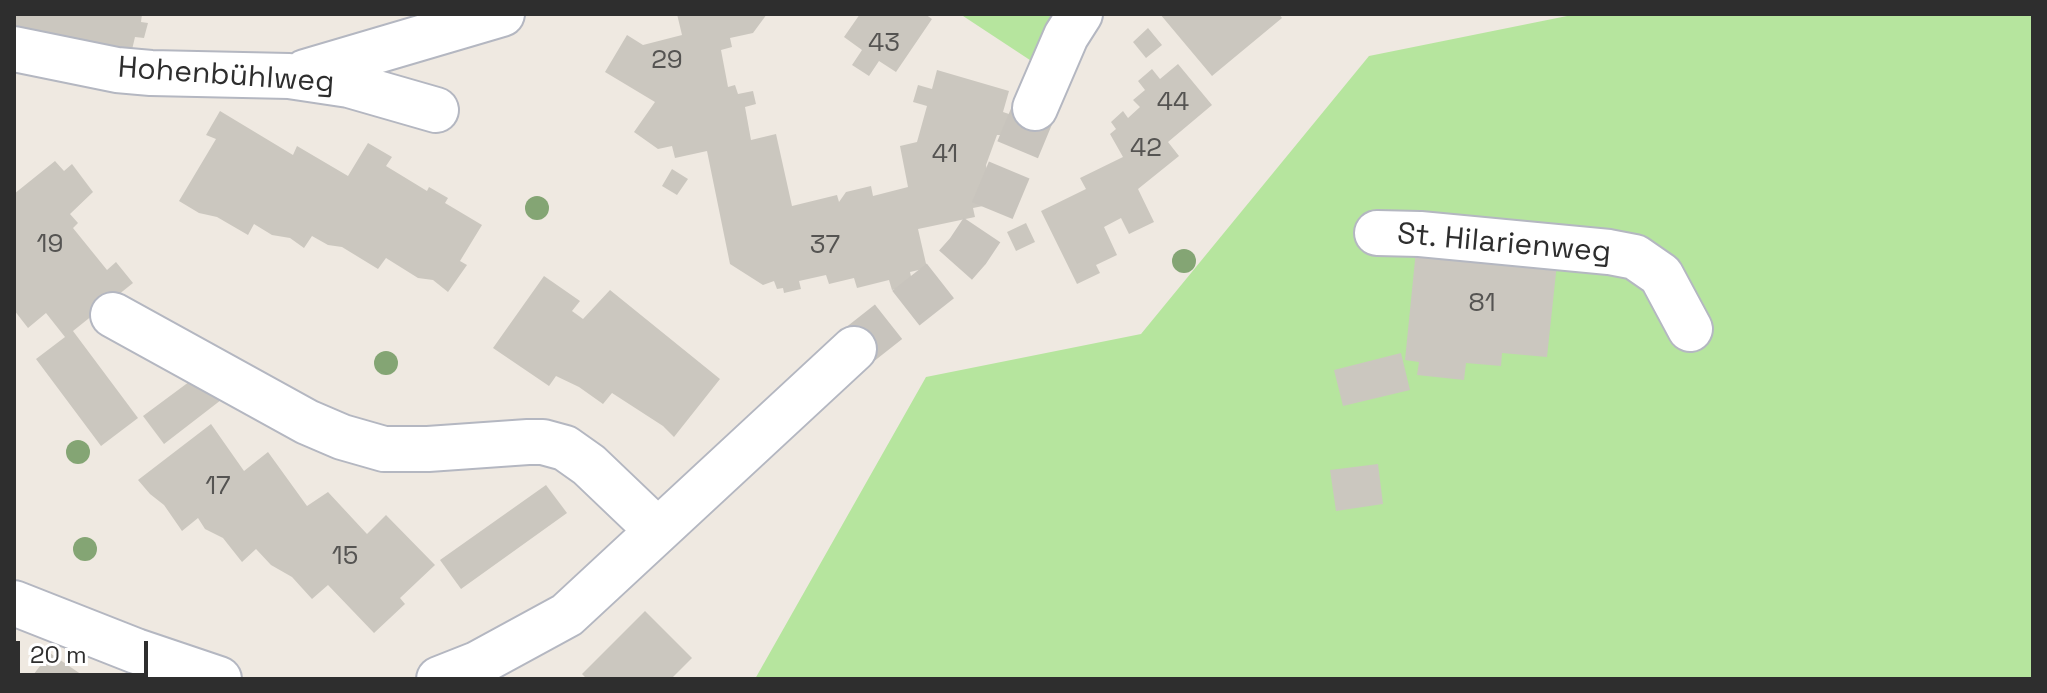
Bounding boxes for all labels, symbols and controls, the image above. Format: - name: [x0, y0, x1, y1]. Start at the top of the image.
- house number: 43: [868, 28, 900, 60]
- house number: 29: [651, 45, 683, 77]
- street label: Hohenbühlweg: [117, 50, 335, 102]
- house number: 44: [1157, 87, 1189, 119]
- house number: 42: [1130, 133, 1162, 165]
- house number: 41: [932, 139, 958, 171]
- street label: St. Hilarienweg: [1396, 217, 1612, 271]
- house number: 19: [37, 229, 63, 261]
- house number: 37: [810, 230, 840, 262]
- house number: 81: [1468, 288, 1496, 320]
- house number: 17: [205, 471, 231, 503]
- house number: 15: [332, 541, 358, 573]
- scale bar: [20, 625, 152, 675]
- text: 20 m: [30, 639, 87, 670]

